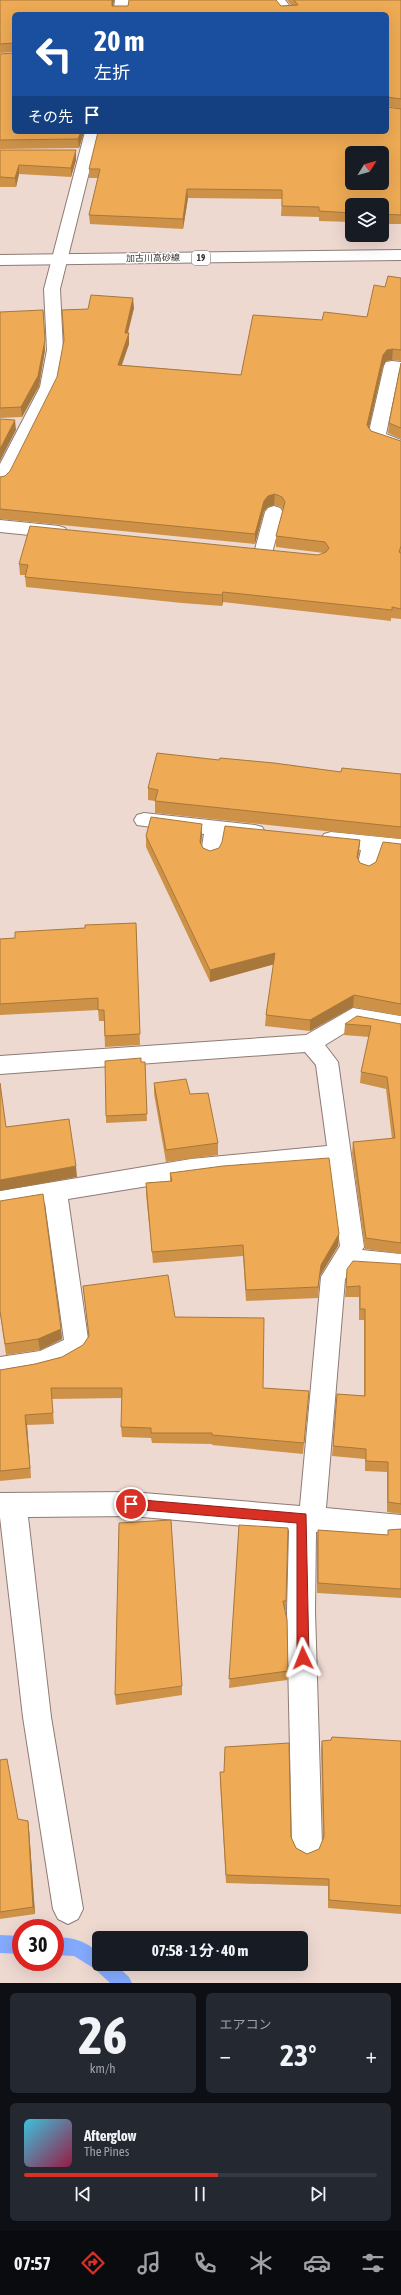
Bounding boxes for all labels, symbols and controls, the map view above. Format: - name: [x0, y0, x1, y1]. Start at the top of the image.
- text: 20 m: [94, 25, 144, 57]
- icon: left: [28, 28, 80, 80]
- text: 左折: [94, 62, 130, 83]
- icon: arrive: [81, 104, 103, 126]
- text: その先: [28, 108, 73, 125]
- north arrow: [345, 146, 389, 190]
- map controls: [345, 146, 389, 242]
- button: layers: [345, 198, 389, 242]
- road number: 19: [192, 251, 210, 265]
- street label: 加古川高砂線: [126, 253, 181, 263]
- pin: [114, 1487, 148, 1521]
- icon: arrive: [120, 1493, 142, 1515]
- position arrow: [282, 1637, 324, 1679]
- speed limit sign: 30: [12, 1919, 64, 1971]
- text: 07:58 · 1 分 · 40 m: [152, 1942, 248, 1959]
- text: 26: [78, 2005, 127, 2065]
- text: エアコン: [220, 2017, 272, 2032]
- text: 23°: [280, 2038, 316, 2072]
- text: −: [220, 2042, 231, 2068]
- text: +: [366, 2042, 377, 2068]
- text: km/h: [90, 2061, 116, 2076]
- text: Afterglow: [84, 2127, 137, 2144]
- text: The Pines: [84, 2144, 129, 2159]
- icon: previous: [72, 2183, 94, 2205]
- icon: pause: [189, 2183, 211, 2205]
- icon: next: [307, 2183, 329, 2205]
- icon: directions: [79, 2249, 107, 2277]
- icon: music: [135, 2249, 163, 2277]
- icon: phone: [191, 2249, 219, 2277]
- icon: climate: [247, 2249, 275, 2277]
- icon: car: [303, 2249, 331, 2277]
- icon: filters: [359, 2249, 387, 2277]
- text: 07:57: [14, 2253, 51, 2274]

